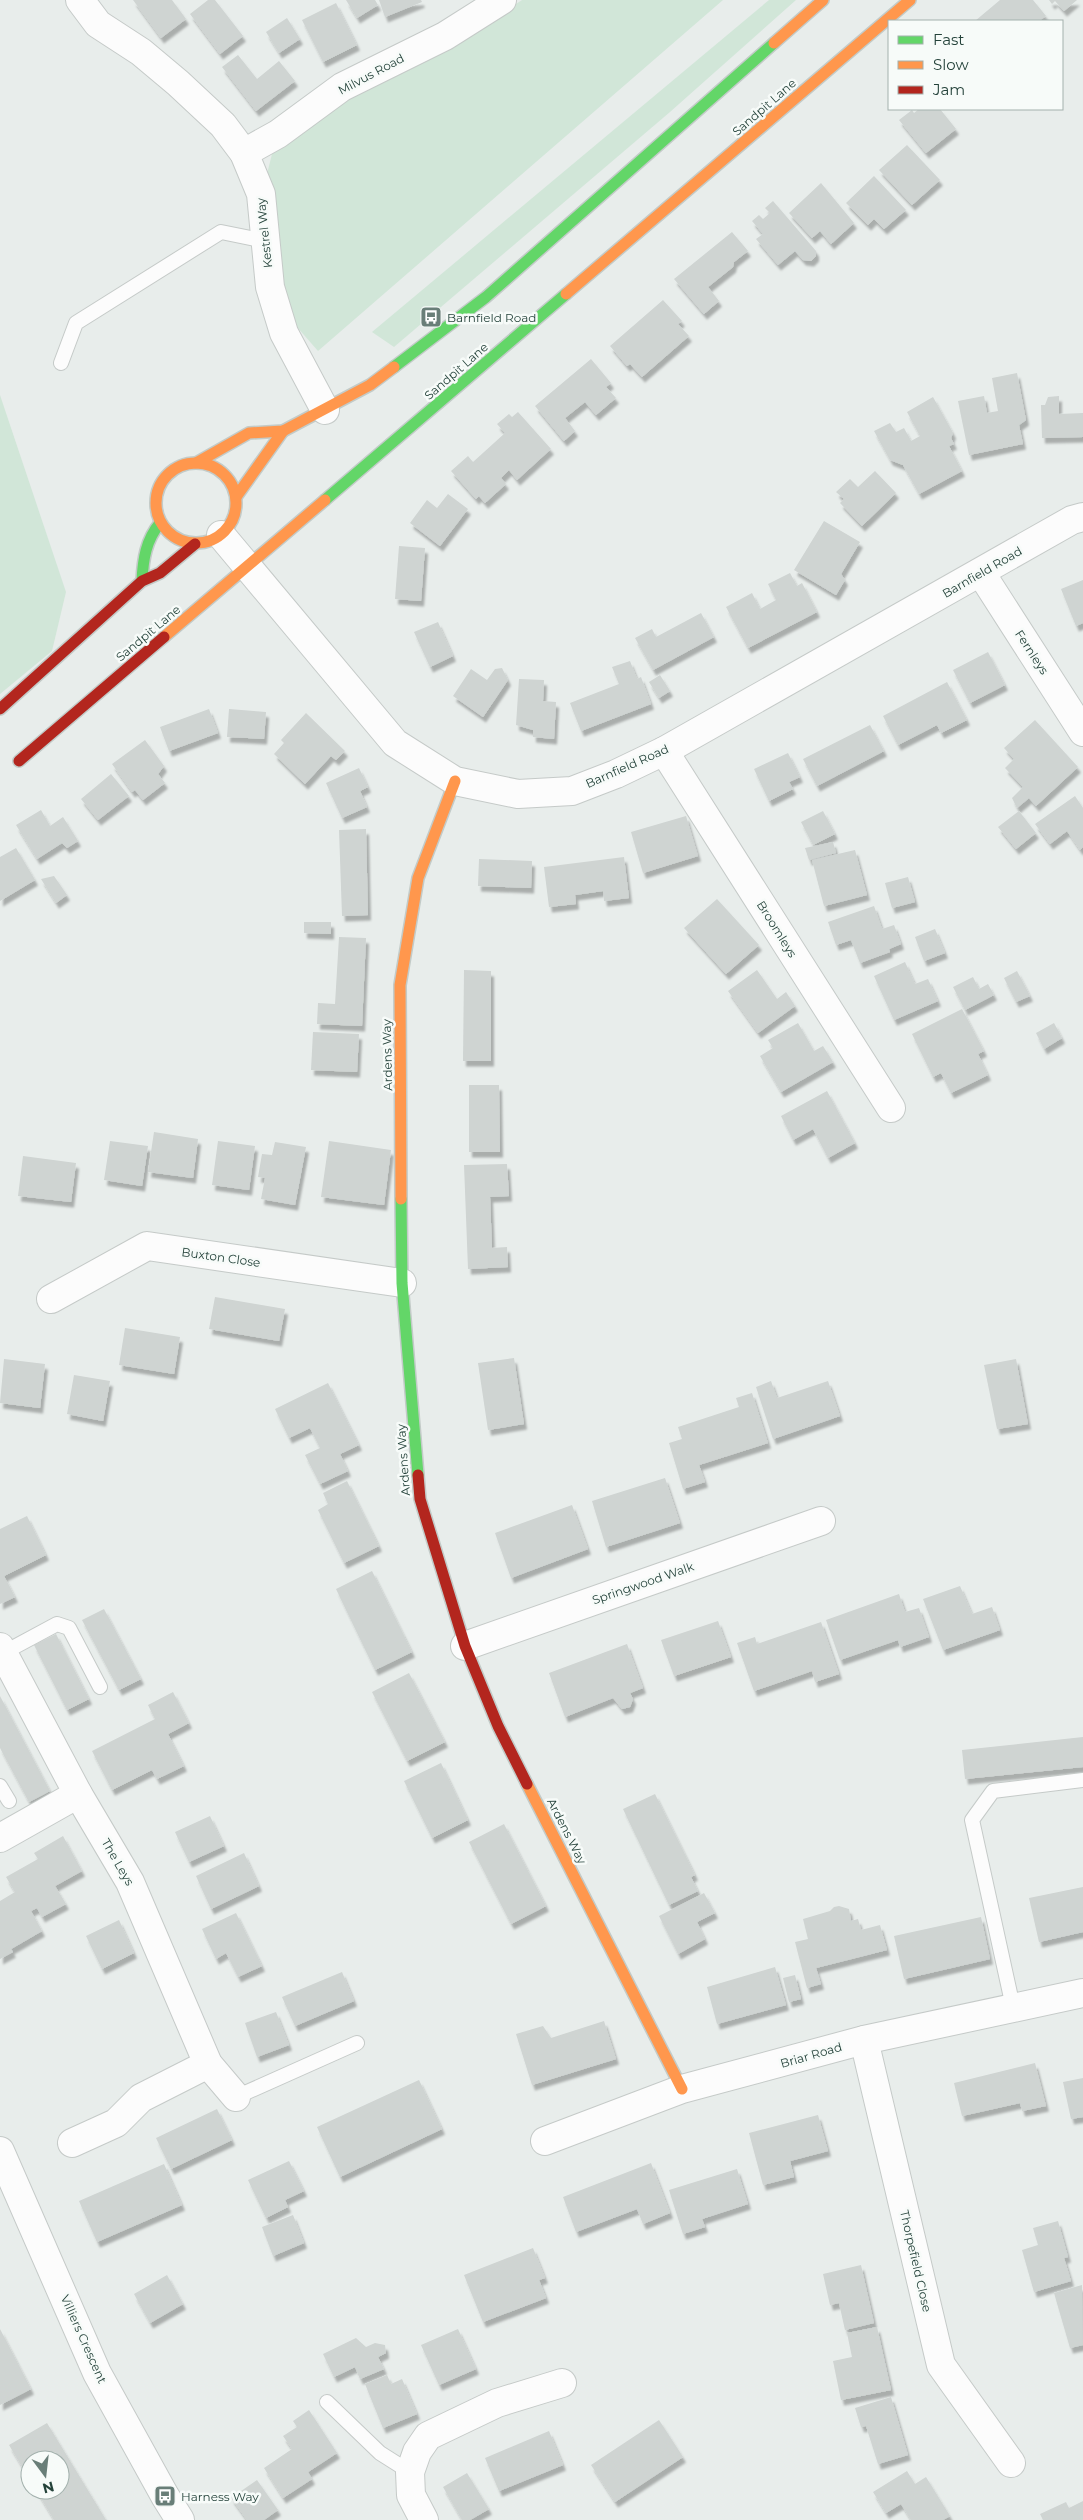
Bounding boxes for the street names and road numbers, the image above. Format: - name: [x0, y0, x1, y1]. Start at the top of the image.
- street label: Milvus Road: [335, 50, 407, 98]
- street label: Sandpit Lane: [729, 75, 799, 139]
- street label: Kestrel Way: [253, 197, 275, 269]
- street label: Sandpit Lane: [421, 339, 491, 403]
- street label: Barnfield Road: [940, 543, 1024, 601]
- street label: Sandpit Lane: [113, 602, 183, 664]
- street label: Fernleys: [1012, 627, 1052, 677]
- street label: Barnfield Road: [583, 741, 671, 791]
- street label: Broomleys: [754, 898, 800, 960]
- street label: Ardens Way: [379, 1018, 395, 1091]
- street label: Buxton Close: [181, 1244, 261, 1270]
- street label: Ardens Way: [393, 1423, 413, 1496]
- street label: Springwood Walk: [590, 1558, 697, 1607]
- street label: Ardens Way: [544, 1796, 590, 1867]
- street label: The Leys: [99, 1836, 138, 1888]
- street label: Briar Road: [778, 2039, 844, 2071]
- street label: Thorpefield Close: [897, 2209, 935, 2313]
- street label: Villiers Crescent: [58, 2292, 110, 2386]

